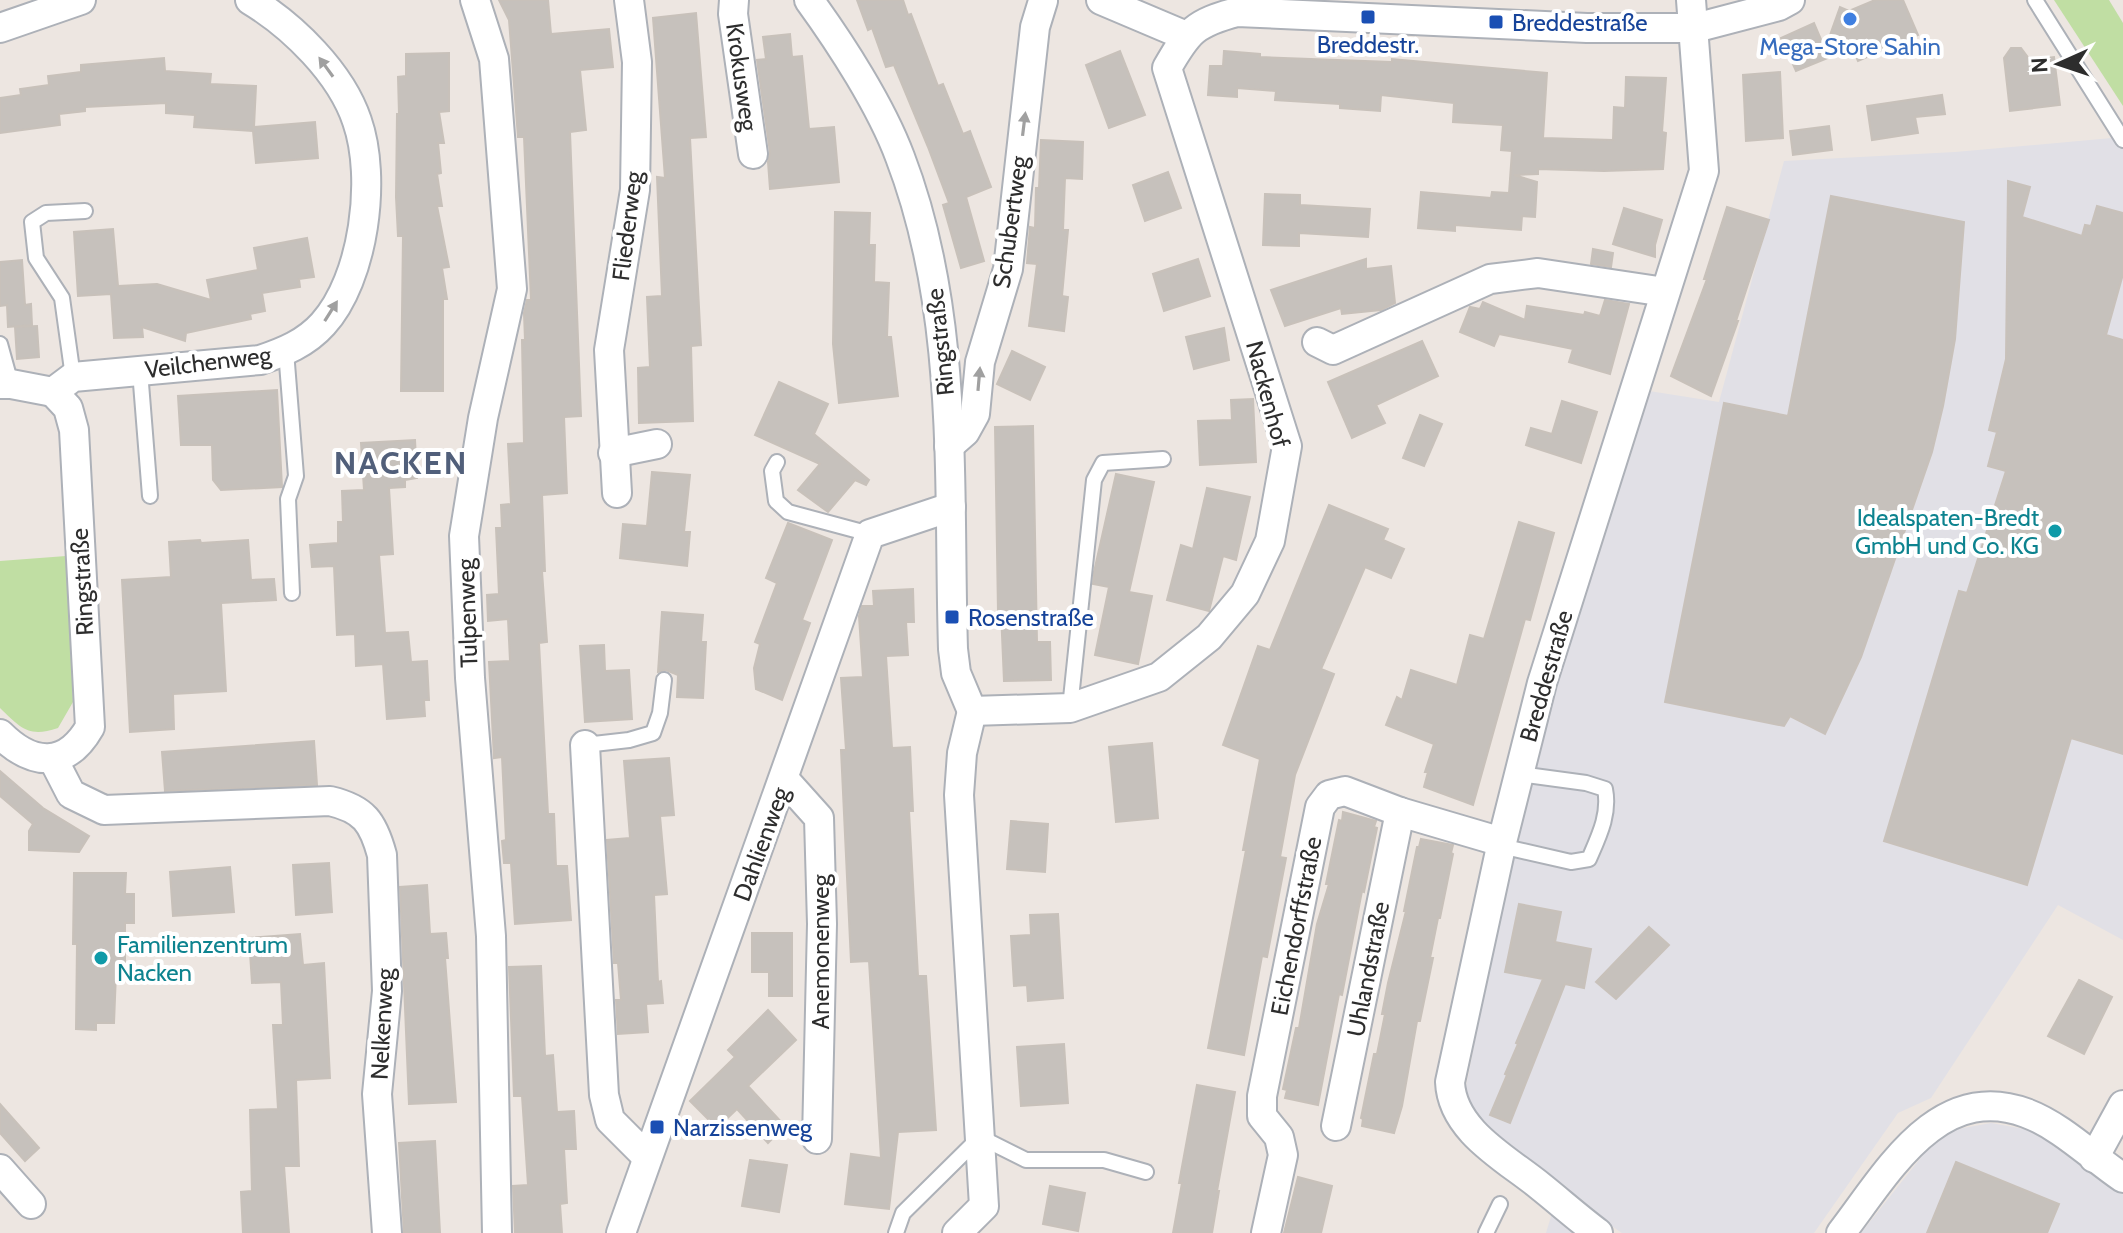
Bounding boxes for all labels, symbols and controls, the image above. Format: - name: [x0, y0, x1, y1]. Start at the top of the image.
- marker: Breddestr.: [1359, 8, 1377, 26]
- place label: Breddestraße: [1512, 8, 1648, 37]
- marker: Mega-Store Sahin: [1841, 10, 1859, 28]
- marker: Breddestraße: [1487, 13, 1505, 31]
- street label: Krokusweg: [720, 21, 764, 134]
- north arrow: [2019, 24, 2099, 104]
- place label: Breddestr.: [1317, 30, 1419, 59]
- place label: Mega-Store Sahin: [1759, 32, 1941, 61]
- one-way arrow: [319, 57, 334, 78]
- text: N: [2026, 57, 2053, 73]
- one-way arrow: [1018, 111, 1031, 136]
- street label: Schubertweg: [986, 153, 1034, 290]
- street label: Fliederweg: [606, 168, 648, 283]
- street label: Ringstraße: [920, 287, 960, 397]
- one-way arrow: [324, 300, 338, 322]
- street label: Nackenhof: [1240, 338, 1296, 450]
- street label: Veilchenweg: [143, 340, 274, 384]
- one-way arrow: [972, 366, 985, 391]
- district label: NACKEN: [334, 443, 468, 482]
- place label: Idealspaten-Bredt GmbH und Co. KG: [1855, 503, 2039, 560]
- marker: Idealspaten-Bredt GmbH und Co. KG: [2046, 522, 2064, 540]
- street label: Ringstraße: [65, 527, 99, 637]
- street label: Tulpenweg: [451, 557, 483, 668]
- place label: Rosenstraße: [968, 603, 1094, 632]
- street label: Breddestraße: [1513, 607, 1579, 745]
- marker: Rosenstraße: [943, 608, 961, 626]
- street label: Dahlienweg: [727, 782, 795, 905]
- street label: Eichendorffstraße: [1264, 834, 1328, 1018]
- street label: Anemonenweg: [806, 873, 835, 1030]
- street label: Uhlandstraße: [1341, 899, 1395, 1039]
- place label: Familienzentrum Nacken: [117, 930, 288, 987]
- marker: Familienzentrum Nacken: [92, 949, 110, 967]
- street label: Nelkenweg: [365, 966, 399, 1081]
- place label: Narzissenweg: [673, 1113, 813, 1142]
- marker: Narzissenweg: [648, 1118, 666, 1136]

